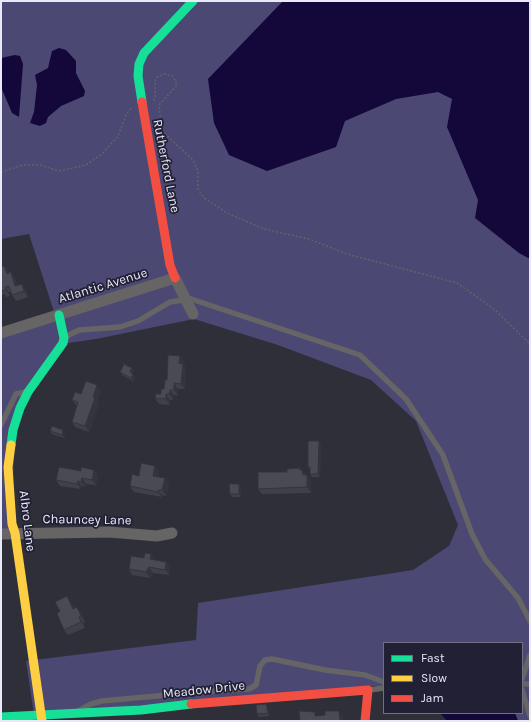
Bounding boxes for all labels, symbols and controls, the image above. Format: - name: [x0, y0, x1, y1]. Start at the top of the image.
- street label: Rutherford Lane: [149, 118, 183, 214]
- street label: Atlantic Avenue: [57, 265, 149, 307]
- street label: Albro Lane: [16, 490, 38, 552]
- street label: Chauncey Lane: [42, 511, 132, 529]
- legend: [383, 642, 523, 714]
- text: Fast: [421, 651, 444, 665]
- text: Slow: [421, 671, 447, 685]
- street label: Meadow Drive: [162, 678, 246, 702]
- text: Jam: [421, 691, 444, 705]

